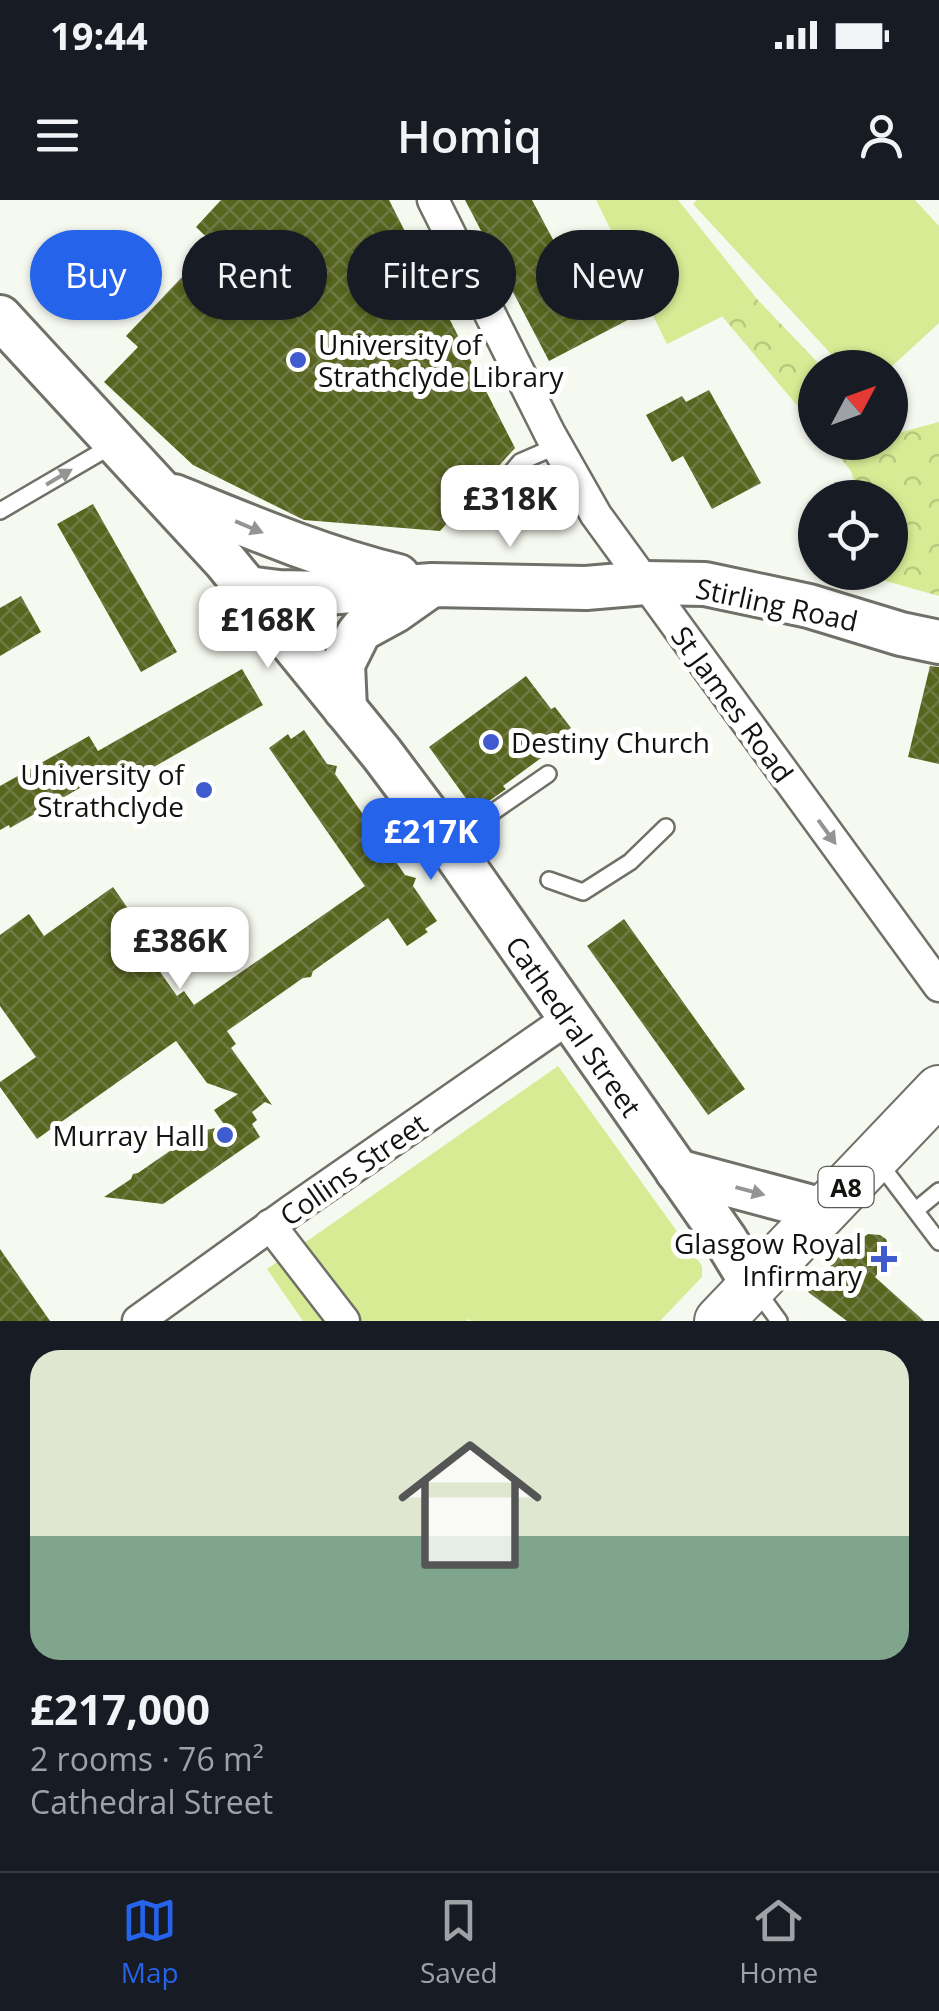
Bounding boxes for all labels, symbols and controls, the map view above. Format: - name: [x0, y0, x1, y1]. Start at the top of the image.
- text: 19:44: [50, 9, 148, 61]
- text: Homiq: [397, 105, 542, 166]
- icon: menu: [30, 108, 85, 163]
- icon: person: [854, 108, 909, 163]
- chip: Buy: [30, 230, 162, 320]
- chip: Rent: [182, 230, 327, 320]
- chip: Filters: [347, 230, 516, 320]
- chip: New: [536, 230, 679, 320]
- place label: University of Strathclyde Library: [318, 325, 564, 395]
- marker: University of Strathclyde Library: [287, 349, 309, 371]
- north arrow: [798, 350, 908, 460]
- map controls: [798, 350, 908, 590]
- pin: £318K: [440, 465, 580, 550]
- one-way arrow: [45, 469, 73, 486]
- text: £318K: [463, 476, 557, 519]
- button: locate: [798, 480, 908, 590]
- one-way arrow: [235, 519, 264, 535]
- street label: Stirling Road: [693, 568, 861, 640]
- pin: £168K: [198, 586, 338, 671]
- text: £168K: [221, 597, 315, 640]
- street label: St James Road: [663, 618, 803, 790]
- place label: Destiny Church: [511, 723, 710, 761]
- marker: Destiny Church: [480, 731, 502, 753]
- place label: University of Strathclyde: [20, 755, 186, 825]
- marker: University of Strathclyde: [193, 779, 215, 801]
- pin: £217K: [361, 798, 501, 883]
- text: £217K: [384, 809, 478, 852]
- one-way arrow: [816, 819, 836, 845]
- pin: £386K: [110, 907, 250, 992]
- text: £386K: [133, 918, 227, 961]
- street label: Cathedral Street: [497, 928, 651, 1124]
- street label: Collins Street: [272, 1104, 434, 1234]
- place label: Murray Hall: [53, 1116, 205, 1154]
- marker: Murray Hall: [214, 1124, 236, 1146]
- road number: A8: [818, 1167, 874, 1207]
- one-way arrow: [735, 1184, 766, 1199]
- place label: Glasgow Royal Infirmary: [674, 1224, 863, 1294]
- marker: Glasgow Royal Infirmary: [871, 1246, 897, 1272]
- icon: home: [380, 1415, 560, 1595]
- text: £217,000: [30, 1680, 210, 1737]
- text: 2 rooms · 76 m²: [30, 1737, 264, 1780]
- text: Cathedral Street: [30, 1780, 273, 1823]
- tab: Map: [121, 1893, 179, 1991]
- tab: Saved: [420, 1893, 498, 1991]
- tab: Home: [739, 1893, 818, 1991]

